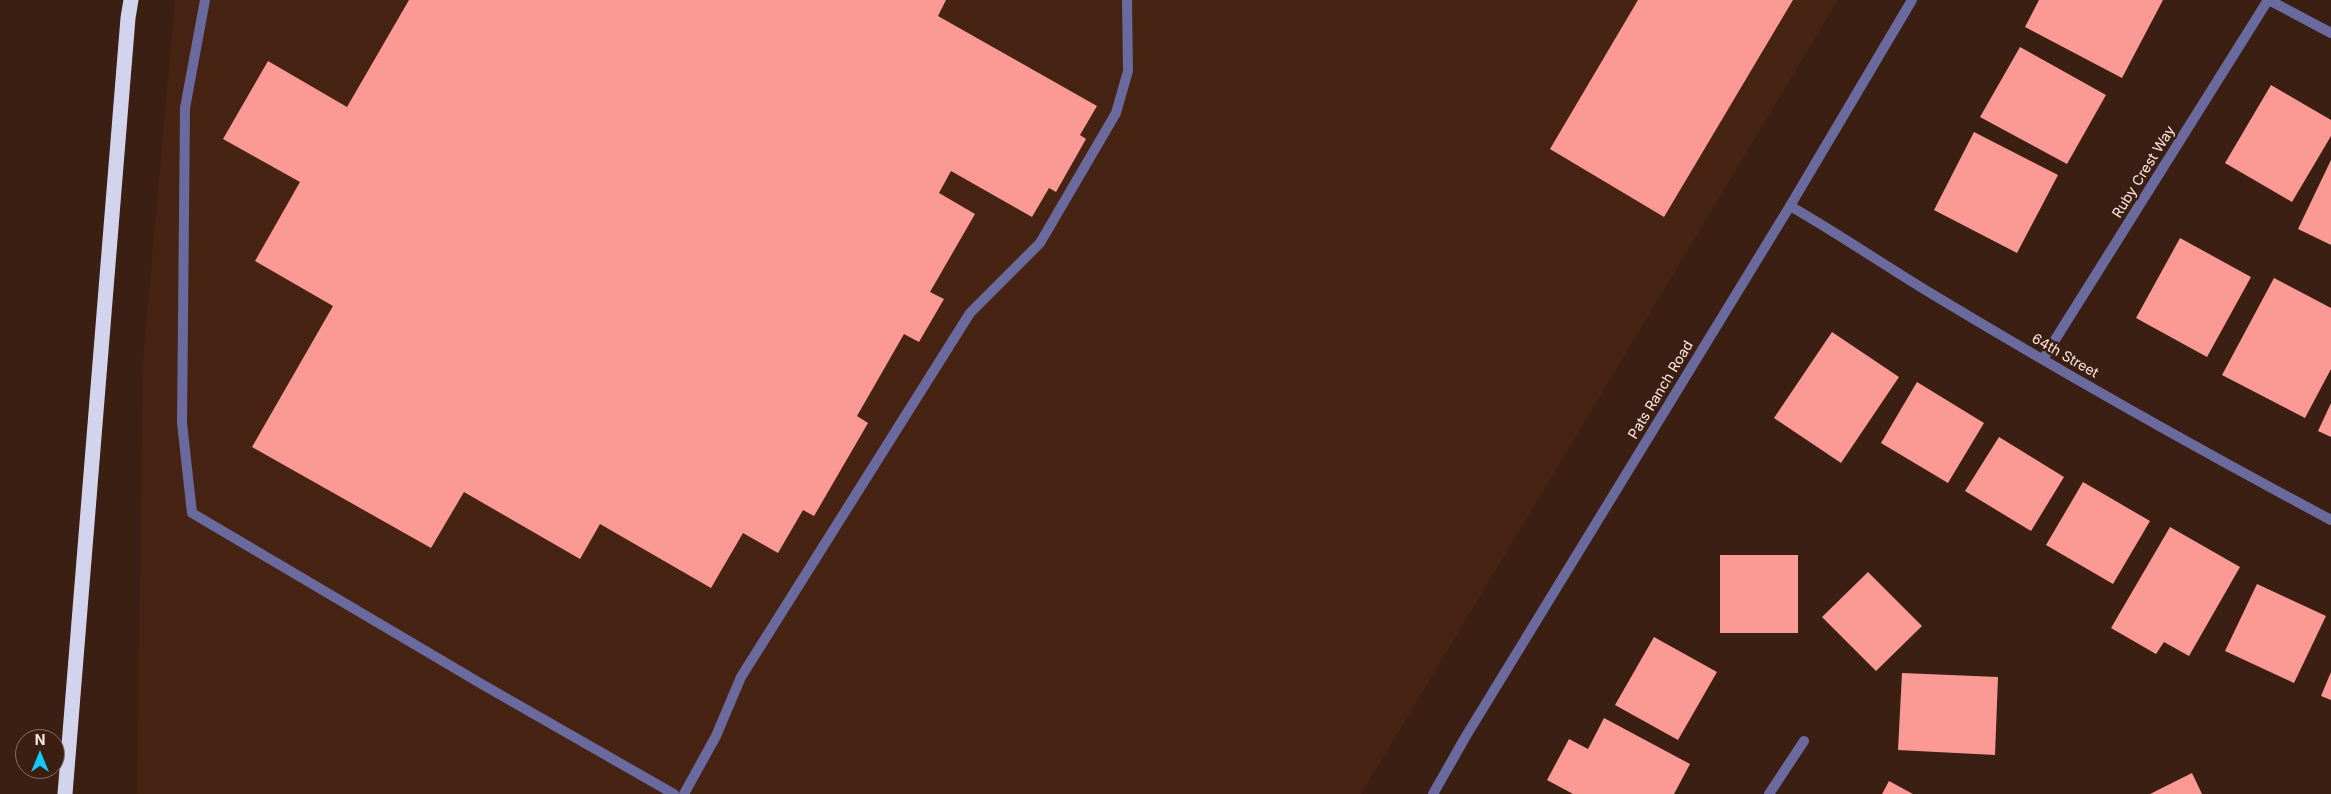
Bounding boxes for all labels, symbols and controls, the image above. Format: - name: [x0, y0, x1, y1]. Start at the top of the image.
- street label: Ruby Crest Way: [2109, 123, 2179, 221]
- street label: 64th Street: [2029, 330, 2101, 382]
- street label: Pats Ranch Road: [1625, 338, 1697, 442]
- north arrow: [15, 729, 65, 779]
- text: N: [35, 731, 45, 748]

